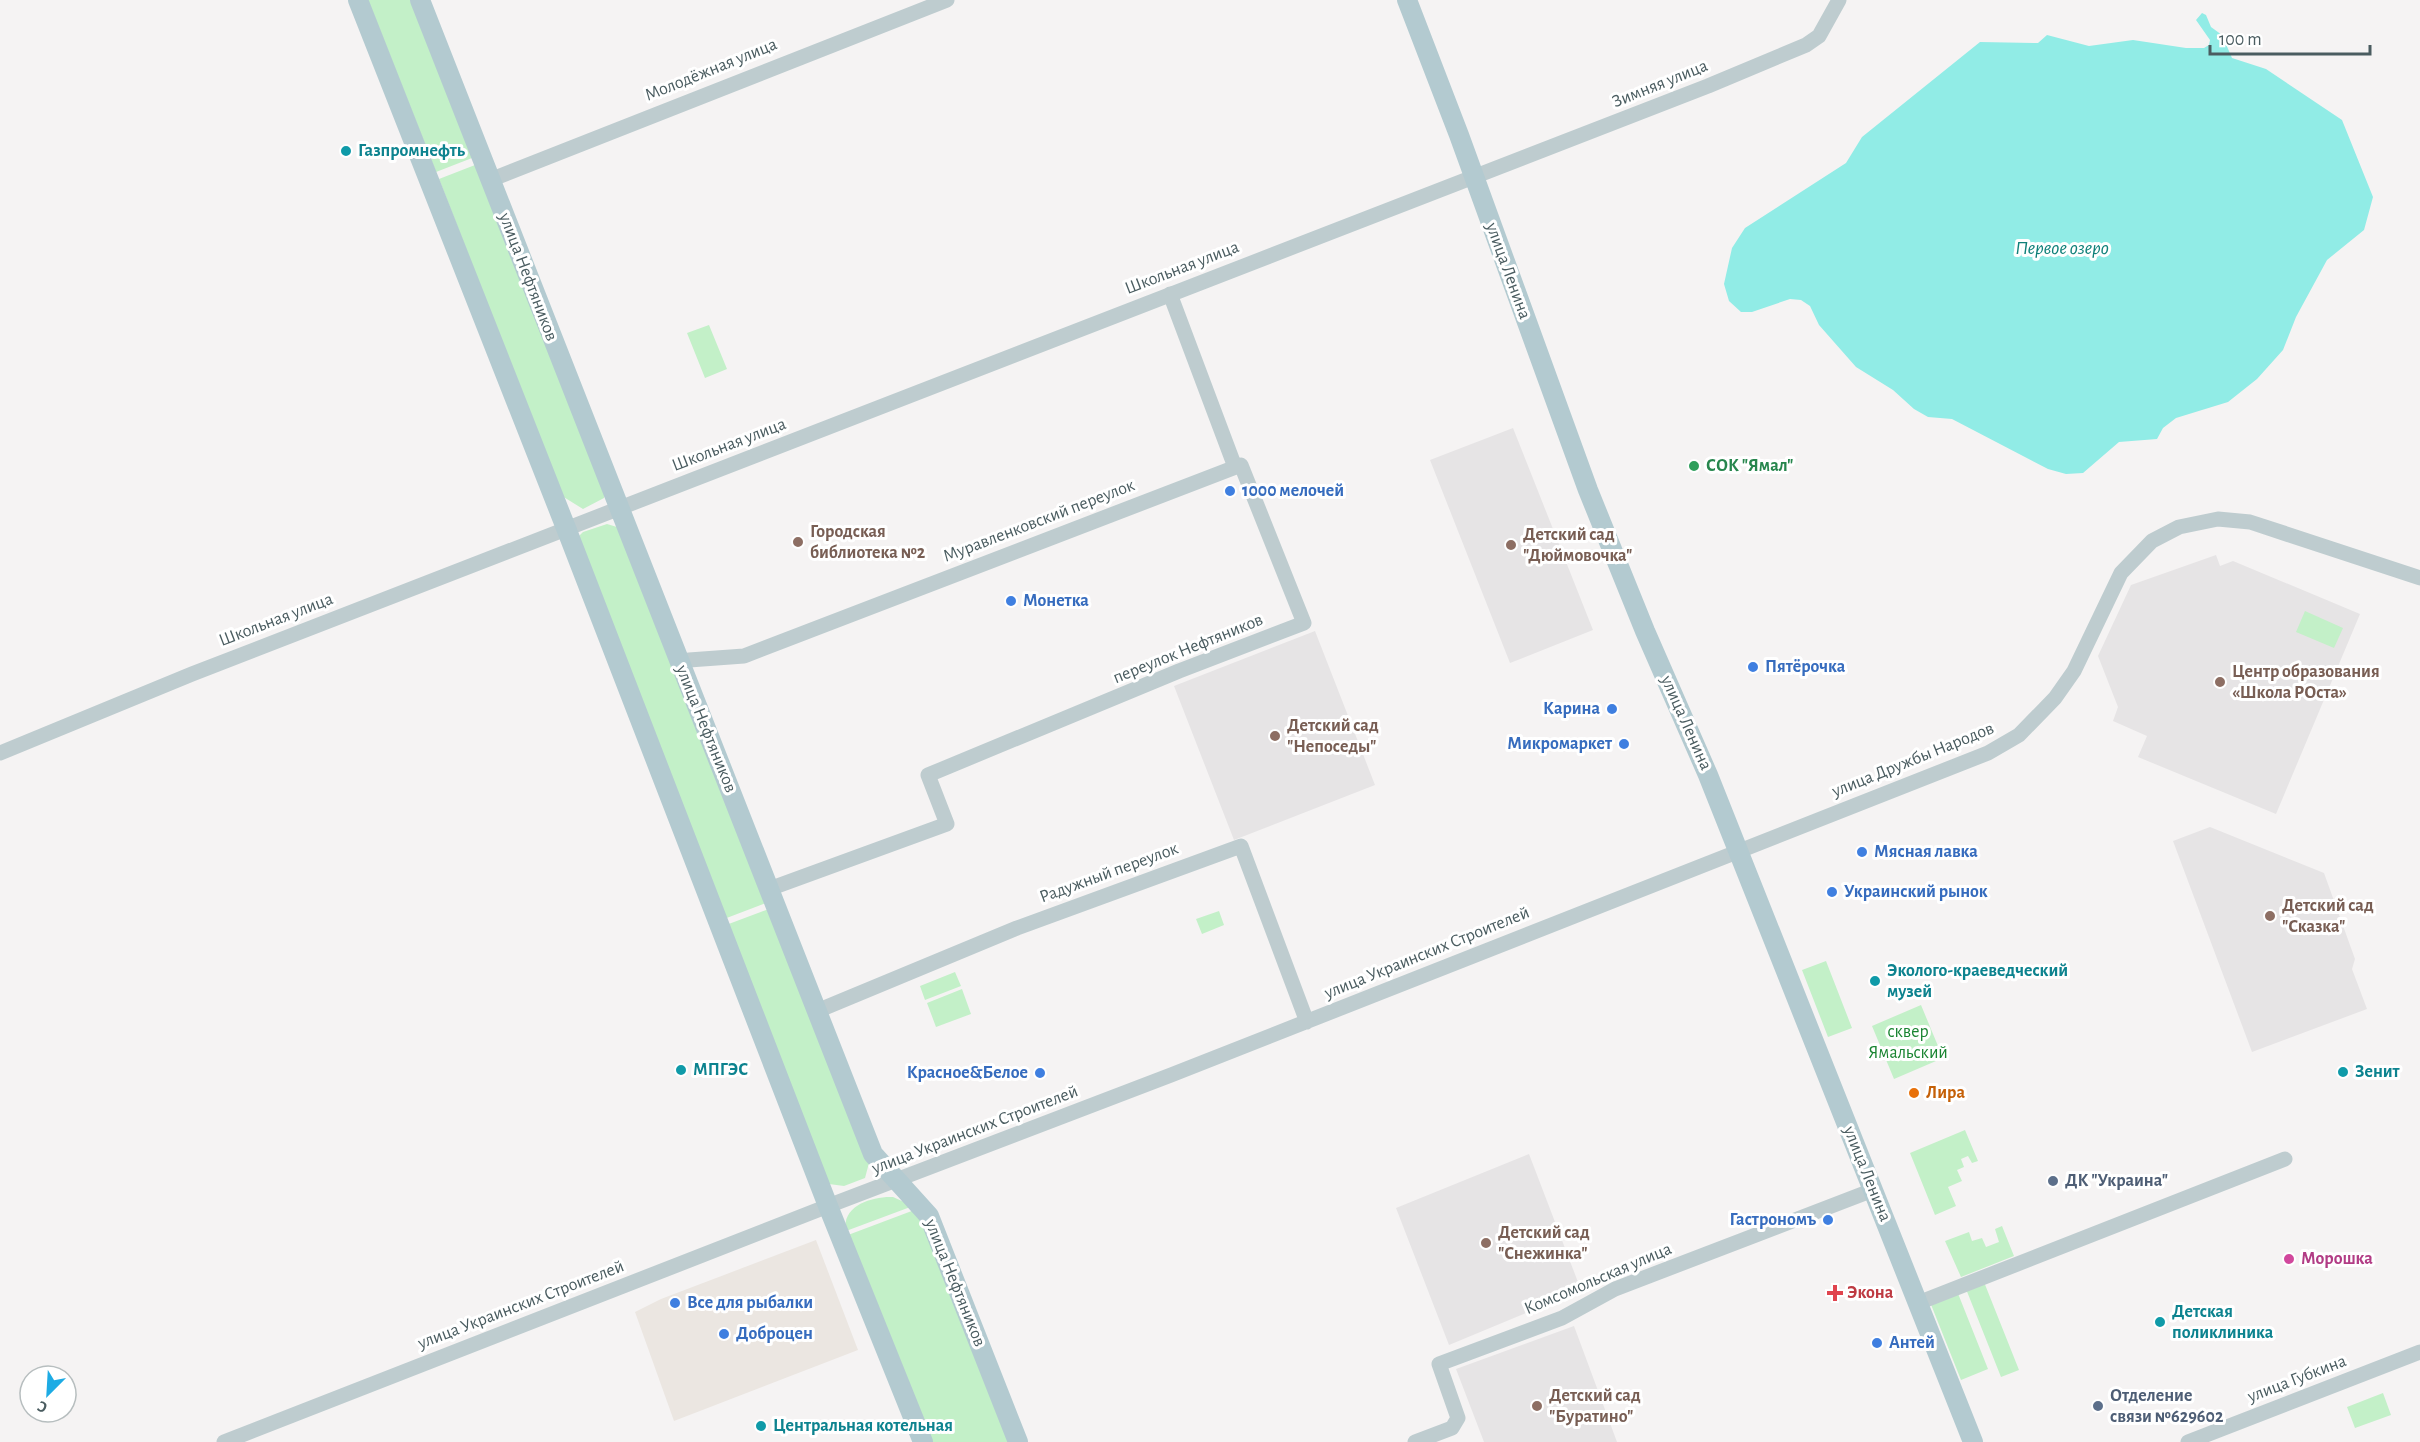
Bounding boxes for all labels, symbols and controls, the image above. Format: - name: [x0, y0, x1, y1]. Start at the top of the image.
- scale bar: [2210, 18, 2370, 56]
- text: 100 m: [2219, 31, 2262, 49]
- street label: Молодёжная улица: [642, 35, 780, 105]
- street label: Зимняя улица: [1610, 57, 1710, 111]
- place label: Газпромнефть: [358, 142, 466, 160]
- marker: Газпромнефть: [339, 144, 353, 158]
- street label: улица Нефтяников: [495, 210, 561, 343]
- street label: улица Ленина: [1482, 219, 1534, 322]
- street label: Школьная улица: [1122, 238, 1242, 298]
- water label: Первое озеро: [2015, 238, 2109, 258]
- street label: Школьная улица: [669, 415, 789, 475]
- place label: СОК "Ямал": [1706, 457, 1793, 475]
- marker: СОК "Ямал": [1687, 459, 1701, 473]
- street label: Муравленковский переулок: [941, 476, 1138, 566]
- place label: 1000 мелочей: [1242, 482, 1344, 500]
- marker: 1000 мелочей: [1223, 484, 1237, 498]
- place label: Городская библиотека №2: [810, 523, 926, 562]
- place label: Детский сад "Дюймовочка": [1523, 526, 1632, 565]
- marker: Городская библиотека №2: [791, 535, 805, 549]
- marker: Детский сад "Дюймовочка": [1504, 538, 1518, 552]
- street label: Школьная улица: [216, 590, 336, 650]
- place label: Монетка: [1023, 592, 1089, 610]
- marker: Монетка: [1004, 594, 1018, 608]
- street label: переулок Нефтяников: [1110, 611, 1266, 687]
- place label: Пятёрочка: [1765, 658, 1846, 676]
- marker: Пятёрочка: [1746, 660, 1760, 674]
- street label: улица Нефтяников: [672, 662, 740, 795]
- place label: Центр образования «Школа РОста»: [2232, 663, 2380, 702]
- street label: улица Ленина: [1657, 672, 1715, 773]
- marker: Центр образования «Школа РОста»: [2213, 675, 2227, 689]
- place label: Карина: [1543, 700, 1600, 718]
- marker: Карина: [1605, 702, 1619, 716]
- place label: Детский сад "Непоседы": [1287, 717, 1379, 756]
- street label: улица Дружбы Народов: [1828, 718, 1997, 801]
- marker: Детский сад "Непоседы": [1268, 729, 1282, 743]
- place label: Микромаркет: [1507, 735, 1613, 753]
- marker: Микромаркет: [1617, 737, 1631, 751]
- street label: Радужный переулок: [1037, 839, 1181, 906]
- place label: Мясная лавка: [1874, 843, 1978, 861]
- marker: Мясная лавка: [1855, 845, 1869, 859]
- place label: Украинский рынок: [1844, 883, 1988, 901]
- marker: Украинский рынок: [1825, 885, 1839, 899]
- place label: Детский сад "Сказка": [2282, 897, 2374, 936]
- street label: улица Украинских Строителей: [1321, 904, 1532, 1003]
- marker: Детский сад "Сказка": [2263, 909, 2277, 923]
- place label: Эколого-краеведческий музей: [1887, 962, 2068, 1001]
- marker: Эколого-краеведческий музей: [1868, 974, 1882, 988]
- park label: сквер Ямальский: [1868, 1023, 1948, 1062]
- place label: МПГЭС: [693, 1061, 748, 1079]
- marker: МПГЭС: [674, 1063, 688, 1077]
- place label: Зенит: [2355, 1063, 2401, 1081]
- place label: Красное&Белое: [907, 1064, 1028, 1082]
- marker: Зенит: [2336, 1065, 2350, 1079]
- marker: Красное&Белое: [1033, 1066, 1047, 1080]
- street label: улица Украинских Строителей: [868, 1082, 1081, 1178]
- place label: Лира: [1926, 1084, 1965, 1102]
- marker: Лира: [1907, 1086, 1921, 1100]
- street label: улица Ленина: [1839, 1123, 1894, 1224]
- place label: ДК "Украина": [2065, 1172, 2168, 1190]
- marker: ДК "Украина": [2046, 1174, 2060, 1188]
- place label: Гастрономъ: [1730, 1211, 1816, 1229]
- marker: Гастрономъ: [1821, 1213, 1835, 1227]
- street label: улица Нефтяников: [921, 1216, 989, 1349]
- place label: Детский сад "Снежинка": [1498, 1224, 1590, 1263]
- marker: Детский сад "Снежинка": [1479, 1236, 1493, 1250]
- street label: Комсомольская улица: [1522, 1240, 1674, 1318]
- place label: Морошка: [2301, 1250, 2373, 1268]
- marker: Морошка: [2282, 1252, 2296, 1266]
- street label: улица Украинских Строителей: [414, 1257, 627, 1353]
- place label: Экона: [1847, 1284, 1894, 1302]
- marker: Экона: [1828, 1286, 1842, 1300]
- place label: Все для рыбалки: [687, 1294, 813, 1312]
- marker: Все для рыбалки: [668, 1296, 682, 1310]
- place label: Детская поликлиника: [2172, 1303, 2274, 1342]
- marker: Детская поликлиника: [2153, 1315, 2167, 1329]
- place label: Доброцен: [736, 1325, 813, 1343]
- marker: Доброцен: [717, 1327, 731, 1341]
- place label: Антей: [1889, 1334, 1935, 1352]
- marker: Антей: [1870, 1336, 1884, 1350]
- street label: улица Губкина: [2244, 1351, 2349, 1406]
- north arrow: [18, 1364, 78, 1424]
- place label: Детский сад "Буратино": [1549, 1387, 1641, 1426]
- place label: Отделение связи №629602: [2110, 1387, 2224, 1426]
- text: С: [35, 1398, 50, 1416]
- marker: Детский сад "Буратино": [1530, 1399, 1544, 1413]
- marker: Отделение связи №629602: [2091, 1399, 2105, 1413]
- place label: Центральная котельная: [773, 1417, 953, 1435]
- marker: Центральная котельная: [754, 1419, 768, 1433]

